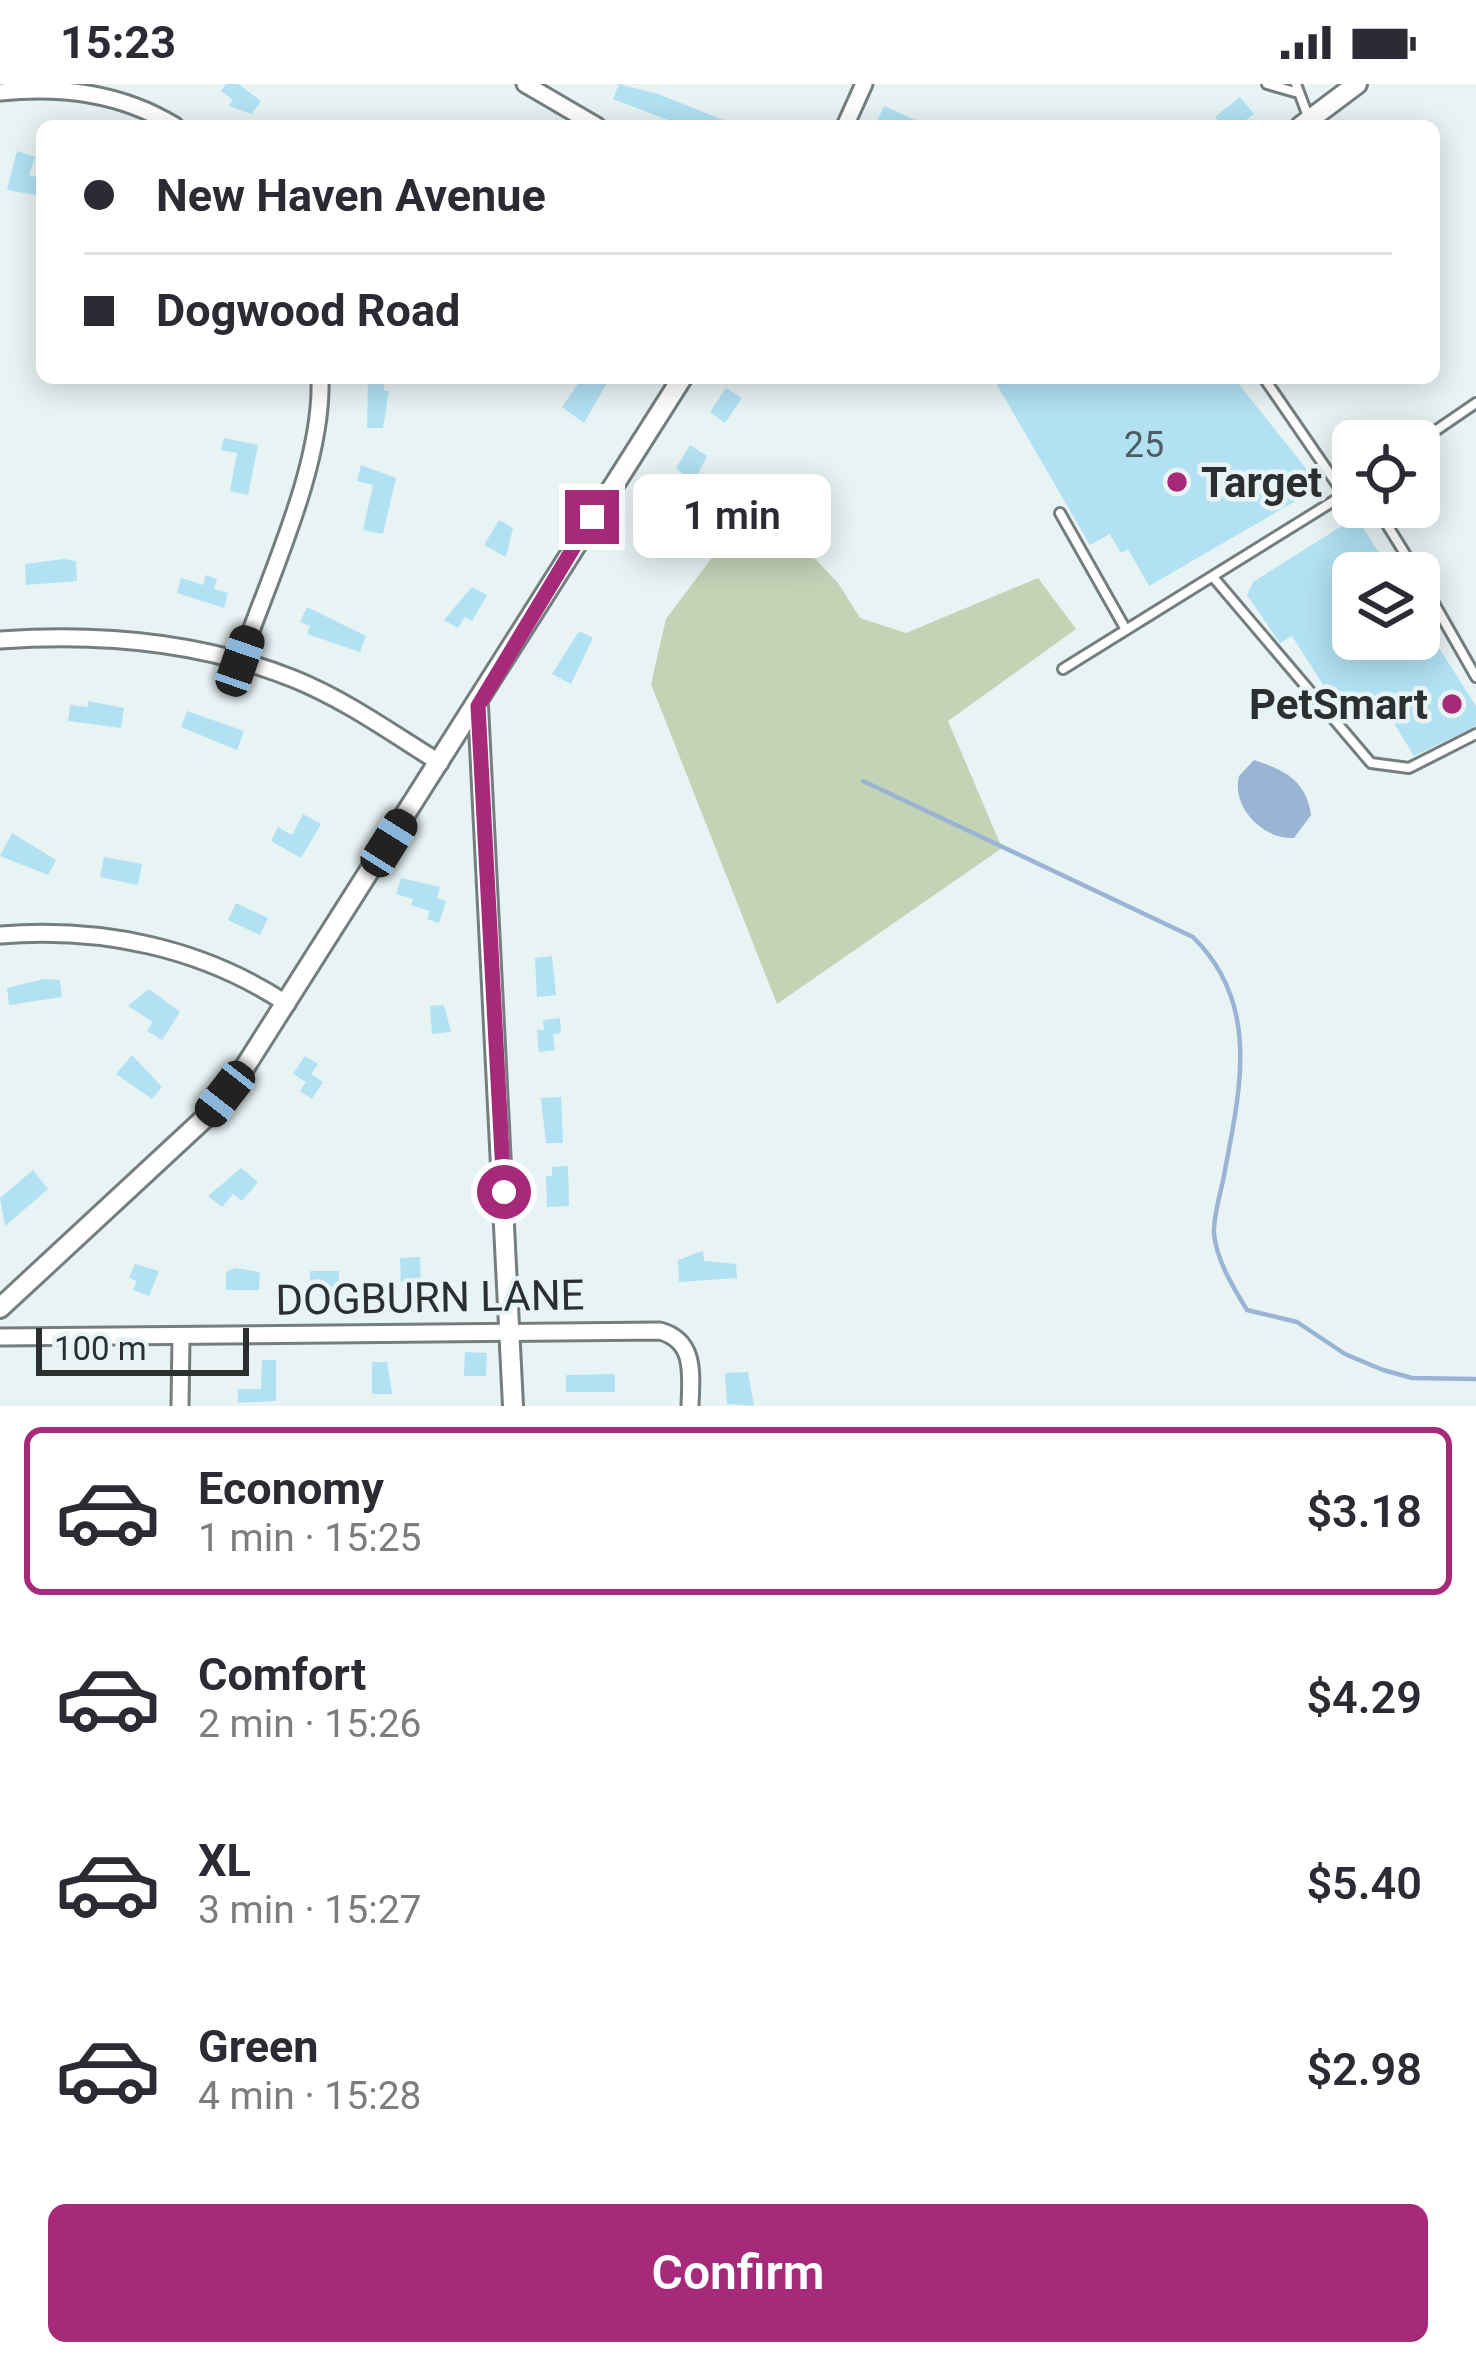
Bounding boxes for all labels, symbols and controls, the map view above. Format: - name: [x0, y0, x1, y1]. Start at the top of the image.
- text: 15:23: [60, 16, 176, 69]
- text: New Haven Avenue: [156, 169, 546, 222]
- text: Dogwood Road: [156, 284, 460, 337]
- map controls: [1332, 420, 1440, 660]
- button: locate: [1332, 420, 1440, 528]
- house number: 25: [1124, 424, 1164, 466]
- place label: Target: [1201, 458, 1322, 507]
- marker: Target: [1164, 469, 1190, 495]
- callout: 1 min: [634, 475, 832, 559]
- route end: [565, 490, 619, 544]
- text: 1 min: [683, 493, 781, 539]
- button: layers: [1332, 552, 1440, 660]
- car: [211, 621, 269, 701]
- place label: PetSmart: [1249, 680, 1428, 729]
- marker: PetSmart: [1439, 691, 1465, 717]
- car: [355, 803, 423, 883]
- car: [189, 1055, 261, 1133]
- route start: [477, 1165, 531, 1219]
- street label: DOGBURN LANE: [275, 1270, 585, 1325]
- scale bar: [36, 1322, 249, 1375]
- text: 100 m: [54, 1329, 147, 1368]
- icon: car: [54, 1457, 162, 1565]
- text: Economy: [198, 1462, 384, 1515]
- text: $3.18: [1306, 1485, 1422, 1538]
- text: 1 min · 15:25: [198, 1515, 421, 1561]
- icon: car: [54, 1643, 162, 1751]
- text: Comfort: [198, 1648, 366, 1701]
- text: $4.29: [1306, 1671, 1422, 1724]
- text: 2 min · 15:26: [198, 1701, 421, 1747]
- icon: car: [54, 1829, 162, 1937]
- text: XL: [198, 1834, 251, 1887]
- text: $5.40: [1306, 1857, 1422, 1910]
- text: 3 min · 15:27: [198, 1887, 421, 1933]
- icon: car: [54, 2015, 162, 2123]
- text: Green: [198, 2020, 319, 2073]
- text: $2.98: [1306, 2043, 1422, 2096]
- text: 4 min · 15:28: [198, 2073, 421, 2119]
- button: Confirm: [48, 2204, 1428, 2342]

